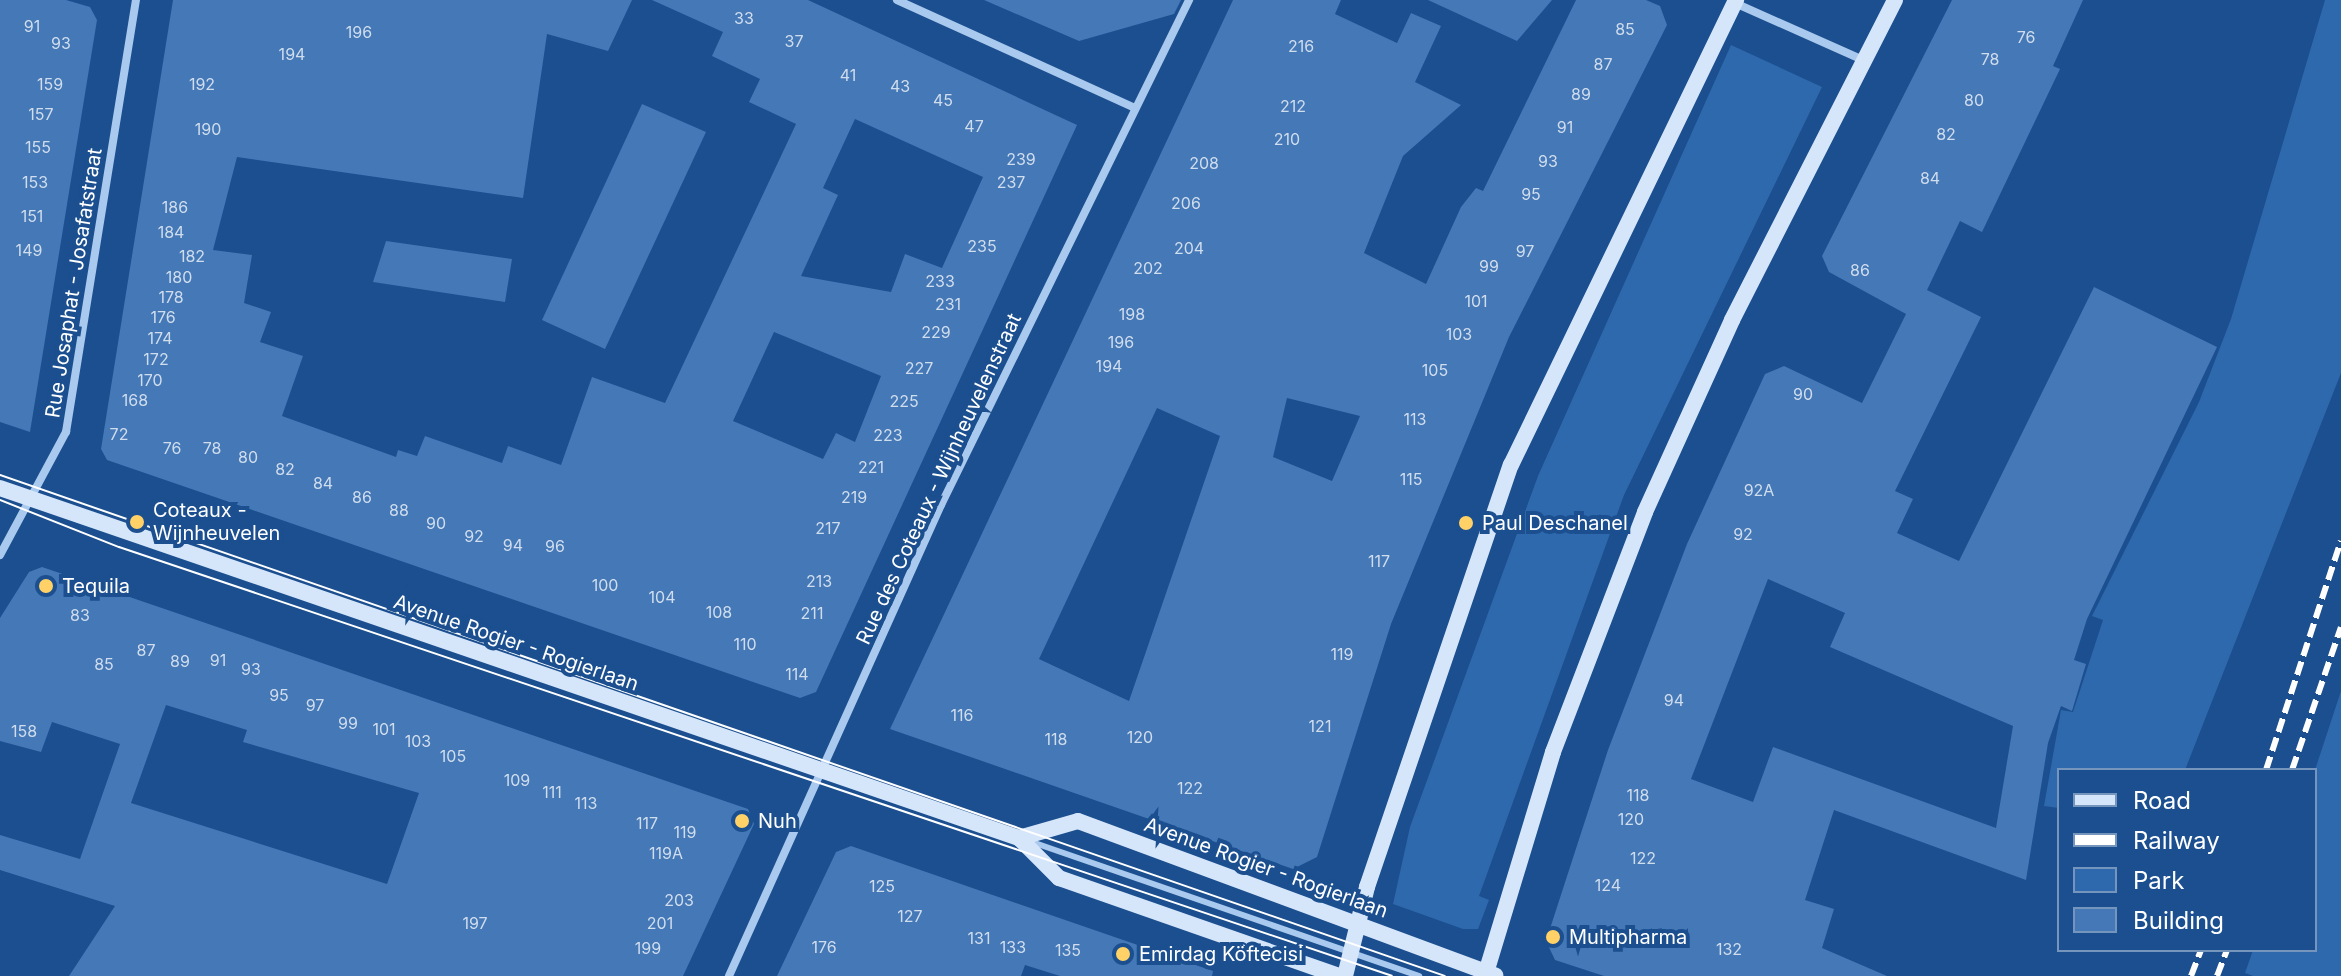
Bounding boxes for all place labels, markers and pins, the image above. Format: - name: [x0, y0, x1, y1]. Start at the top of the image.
- place label: Coteaux - Wijnheuvelen: [153, 498, 280, 545]
- place label: Paul Deschanel: [1482, 511, 1628, 535]
- marker: Coteaux - Wijnheuvelen: [128, 513, 146, 531]
- marker: Paul Deschanel: [1457, 514, 1475, 532]
- place label: Tequila: [62, 574, 130, 598]
- marker: Tequila: [37, 577, 55, 595]
- place label: Nuh: [758, 809, 797, 833]
- marker: Nuh: [733, 812, 751, 830]
- place label: Multipharma: [1569, 925, 1687, 949]
- marker: Multipharma: [1544, 928, 1562, 946]
- place label: Emirdag Köftecisi: [1139, 942, 1303, 966]
- marker: Emirdag Köftecisi: [1114, 945, 1132, 963]

